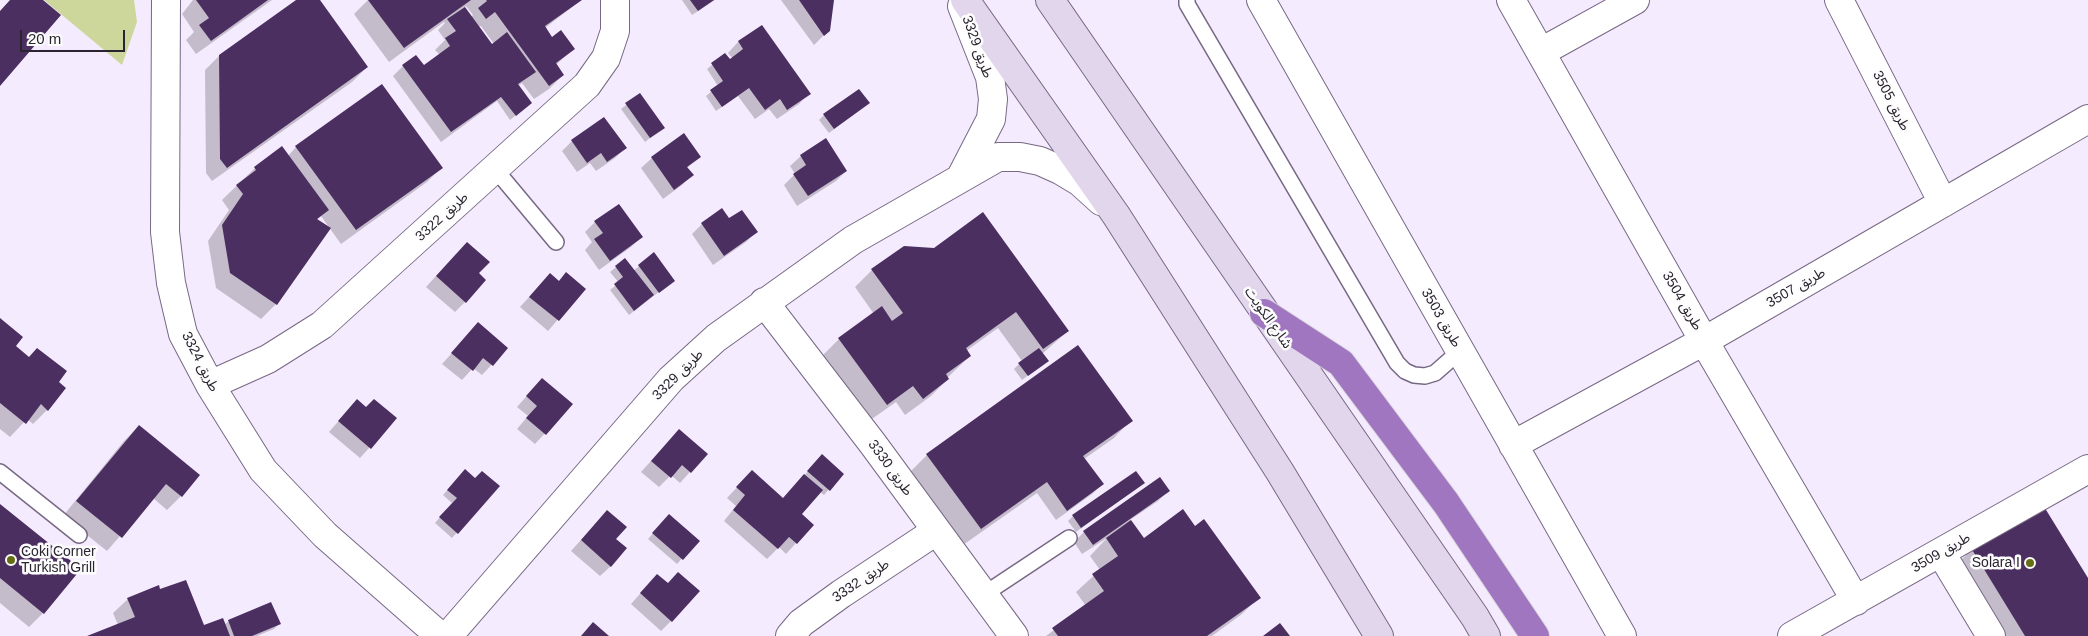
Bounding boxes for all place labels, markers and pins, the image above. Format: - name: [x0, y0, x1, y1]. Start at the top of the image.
- place label: Coki Corner Turkish Grill: [21, 544, 96, 576]
- marker: Coki Corner Turkish Grill: [5, 554, 17, 566]
- place label: Solara I: [1972, 555, 2020, 571]
- marker: Solara I: [2024, 557, 2036, 569]

